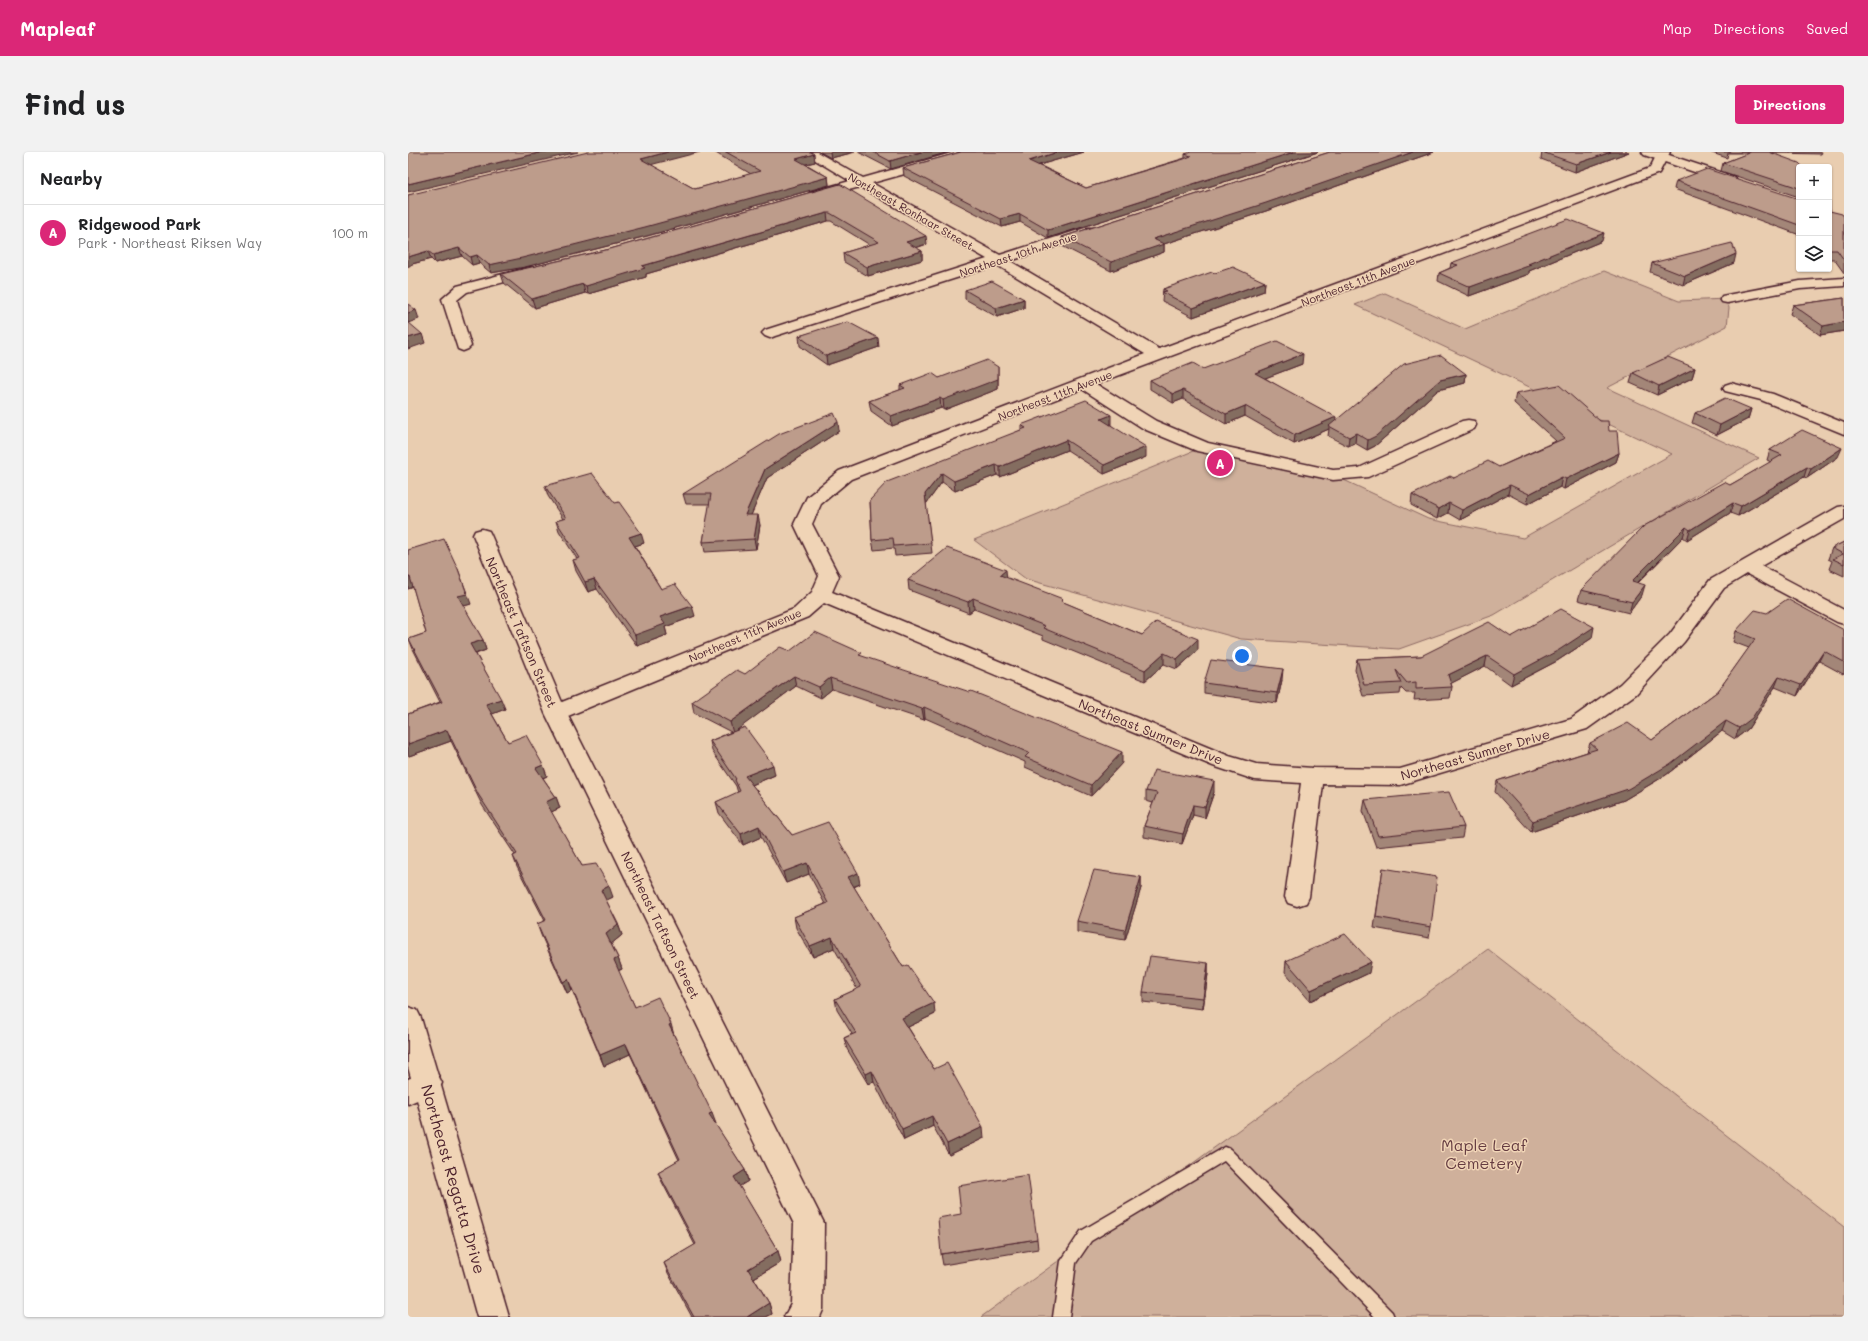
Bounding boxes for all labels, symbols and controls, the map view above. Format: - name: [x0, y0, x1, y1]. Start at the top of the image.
- text: Mapleaf: [20, 16, 95, 41]
- text: Map: [1663, 19, 1691, 38]
- text: Directions: [1713, 19, 1784, 38]
- text: Saved: [1806, 19, 1848, 38]
- button: Directions: [1735, 85, 1844, 124]
- text: Find us: [24, 86, 125, 122]
- map controls: [1796, 164, 1832, 272]
- button: +: [1796, 164, 1832, 200]
- text: Nearby: [40, 167, 102, 189]
- street label: Northeast Ronhaar Street: [846, 169, 976, 253]
- button: −: [1796, 200, 1832, 236]
- text: Ridgewood Park: [78, 214, 201, 234]
- text: A: [48, 224, 58, 241]
- text: 100 m: [332, 224, 368, 241]
- street label: Northeast 10th Avenue: [957, 228, 1079, 280]
- text: Park · Northeast Riksen Way: [78, 234, 262, 251]
- button: layers: [1796, 236, 1832, 272]
- street label: Northeast 11th Avenue: [1299, 252, 1417, 310]
- street label: Northeast 11th Avenue: [996, 366, 1114, 424]
- pin: A: [1207, 448, 1233, 478]
- street label: Northeast Taftson Street: [483, 554, 562, 710]
- street label: Northeast 11th Avenue: [686, 604, 804, 666]
- your location: [1232, 646, 1252, 666]
- street label: Northeast Sumner Drive: [1076, 694, 1226, 768]
- street label: Northeast Sumner Drive: [1398, 725, 1552, 783]
- street label: Northeast Taftson Street: [618, 848, 704, 1002]
- street label: Northeast Regatta Drive: [417, 1082, 491, 1276]
- park label: Maple Leaf Cemetery: [1441, 1134, 1528, 1173]

